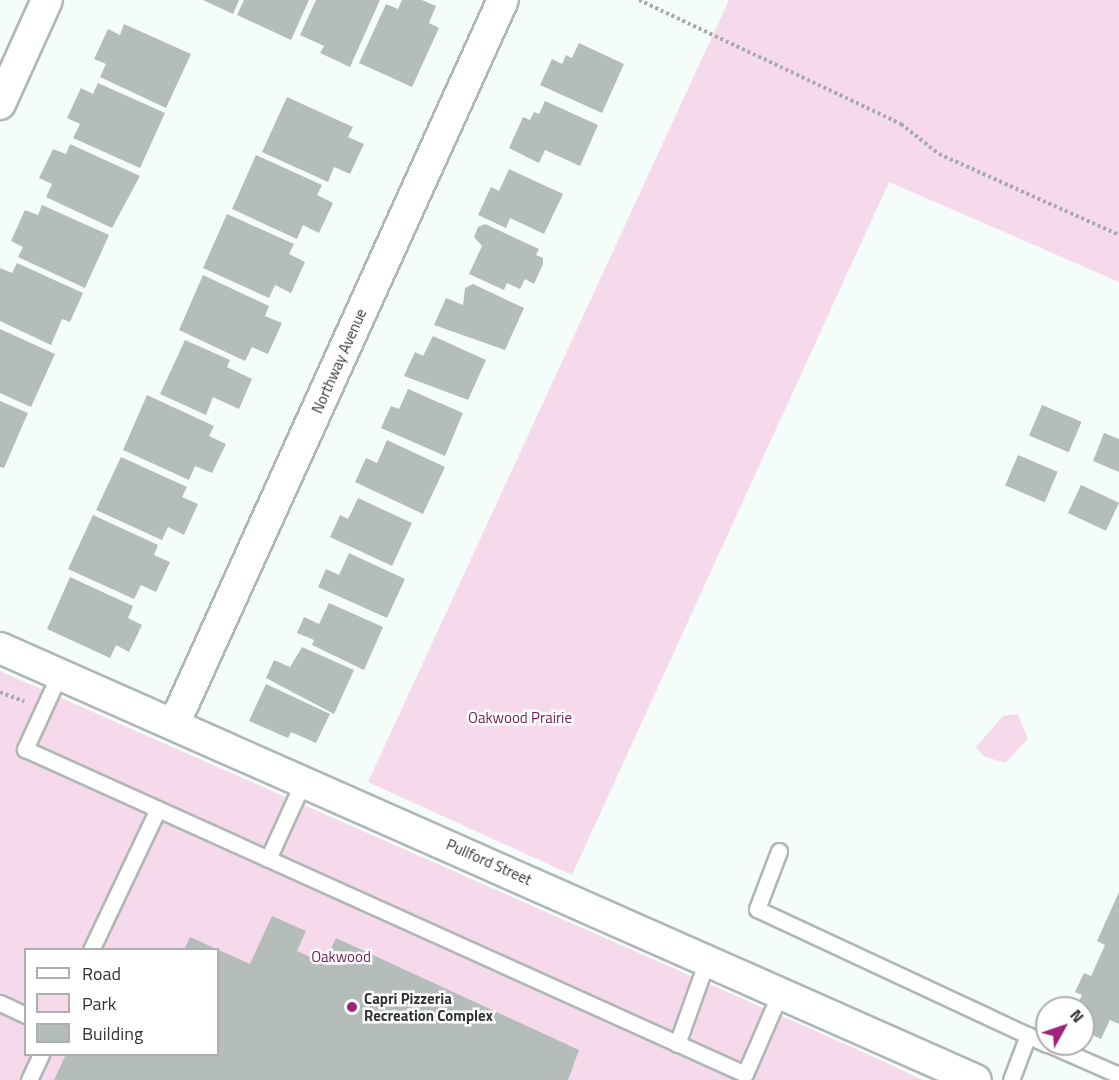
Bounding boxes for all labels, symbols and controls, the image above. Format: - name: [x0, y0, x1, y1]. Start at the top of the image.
- street label: Northway Avenue: [308, 306, 370, 416]
- park label: Oakwood Prairie: [468, 709, 572, 727]
- street label: Pullford Street: [444, 835, 534, 889]
- legend: [24, 948, 219, 1056]
- park label: Oakwood: [311, 948, 371, 966]
- text: Road: [82, 960, 121, 987]
- place label: Capri Pizzeria Recreation Complex: [364, 989, 493, 1024]
- text: Park: [82, 990, 116, 1017]
- north arrow: [1035, 996, 1095, 1056]
- marker: Capri Pizzeria Recreation Complex: [345, 1000, 359, 1014]
- text: N: [1064, 1004, 1090, 1028]
- text: Building: [82, 1020, 143, 1047]

